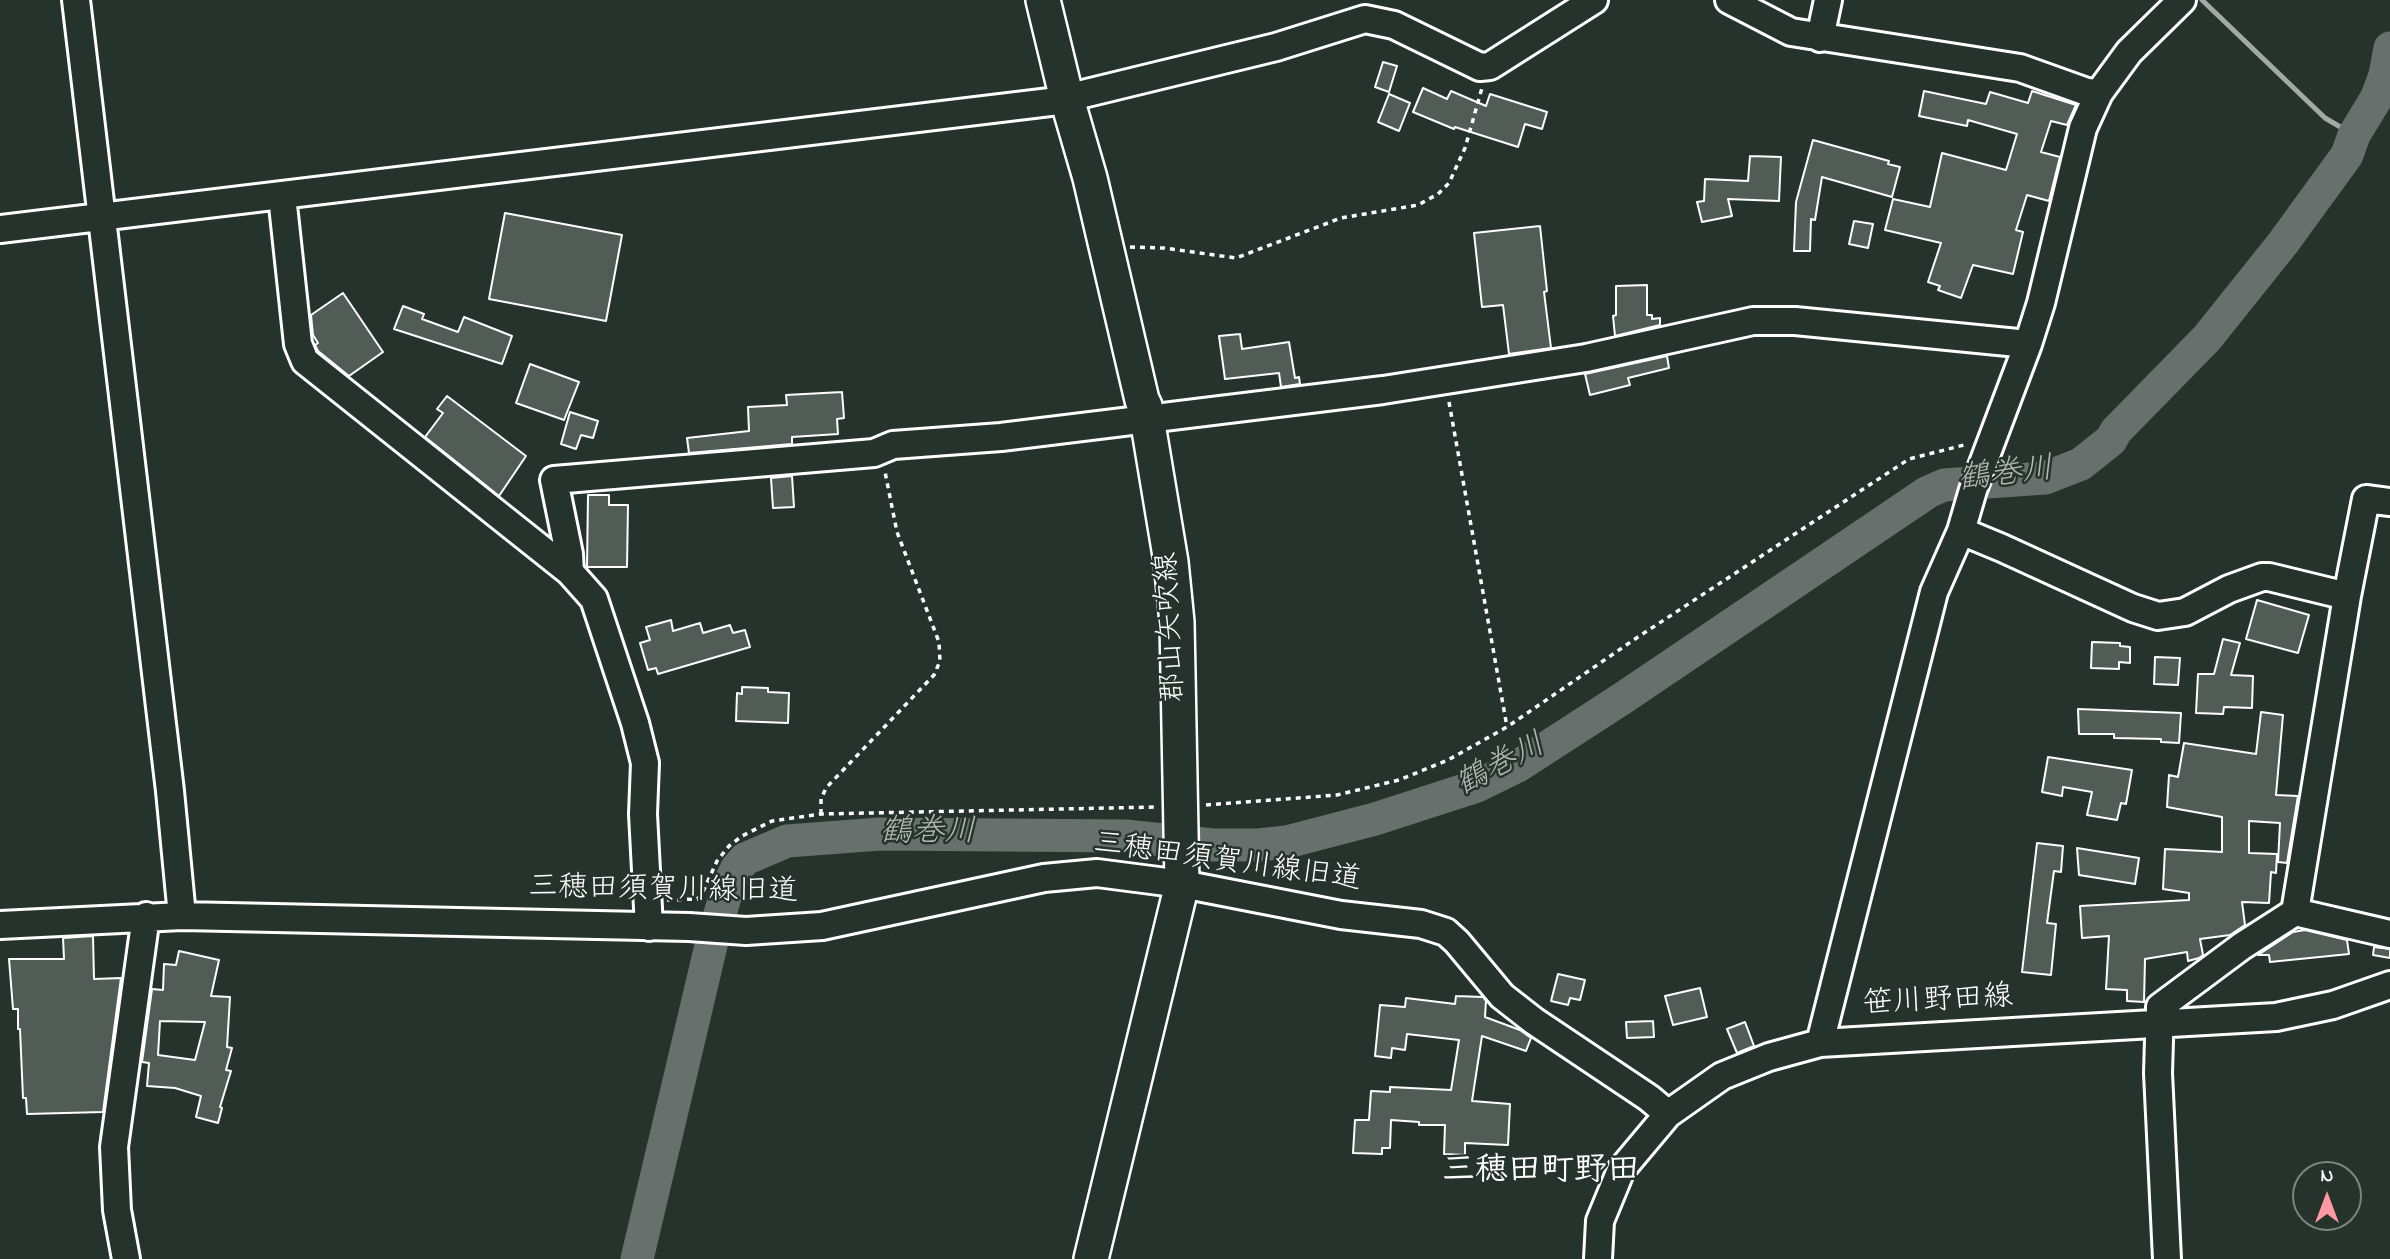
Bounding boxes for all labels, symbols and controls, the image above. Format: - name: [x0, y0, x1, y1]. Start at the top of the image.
- water label: 鶴巻川: [1956, 452, 2056, 502]
- street label: 郡山矢吹線: [1151, 551, 1195, 703]
- water label: 鶴巻川: [1451, 728, 1553, 806]
- water label: 鶴巻川: [880, 816, 976, 854]
- street label: 三穂田須賀川線旧道: [1091, 827, 1363, 901]
- street label: 三穂田須賀川線旧道: [528, 872, 798, 912]
- street label: 笹川野田線: [1862, 981, 2014, 1025]
- district label: 三穂田町野田: [1442, 1154, 1640, 1194]
- north arrow: [2292, 1161, 2362, 1231]
- text: N: [2321, 1163, 2333, 1190]

